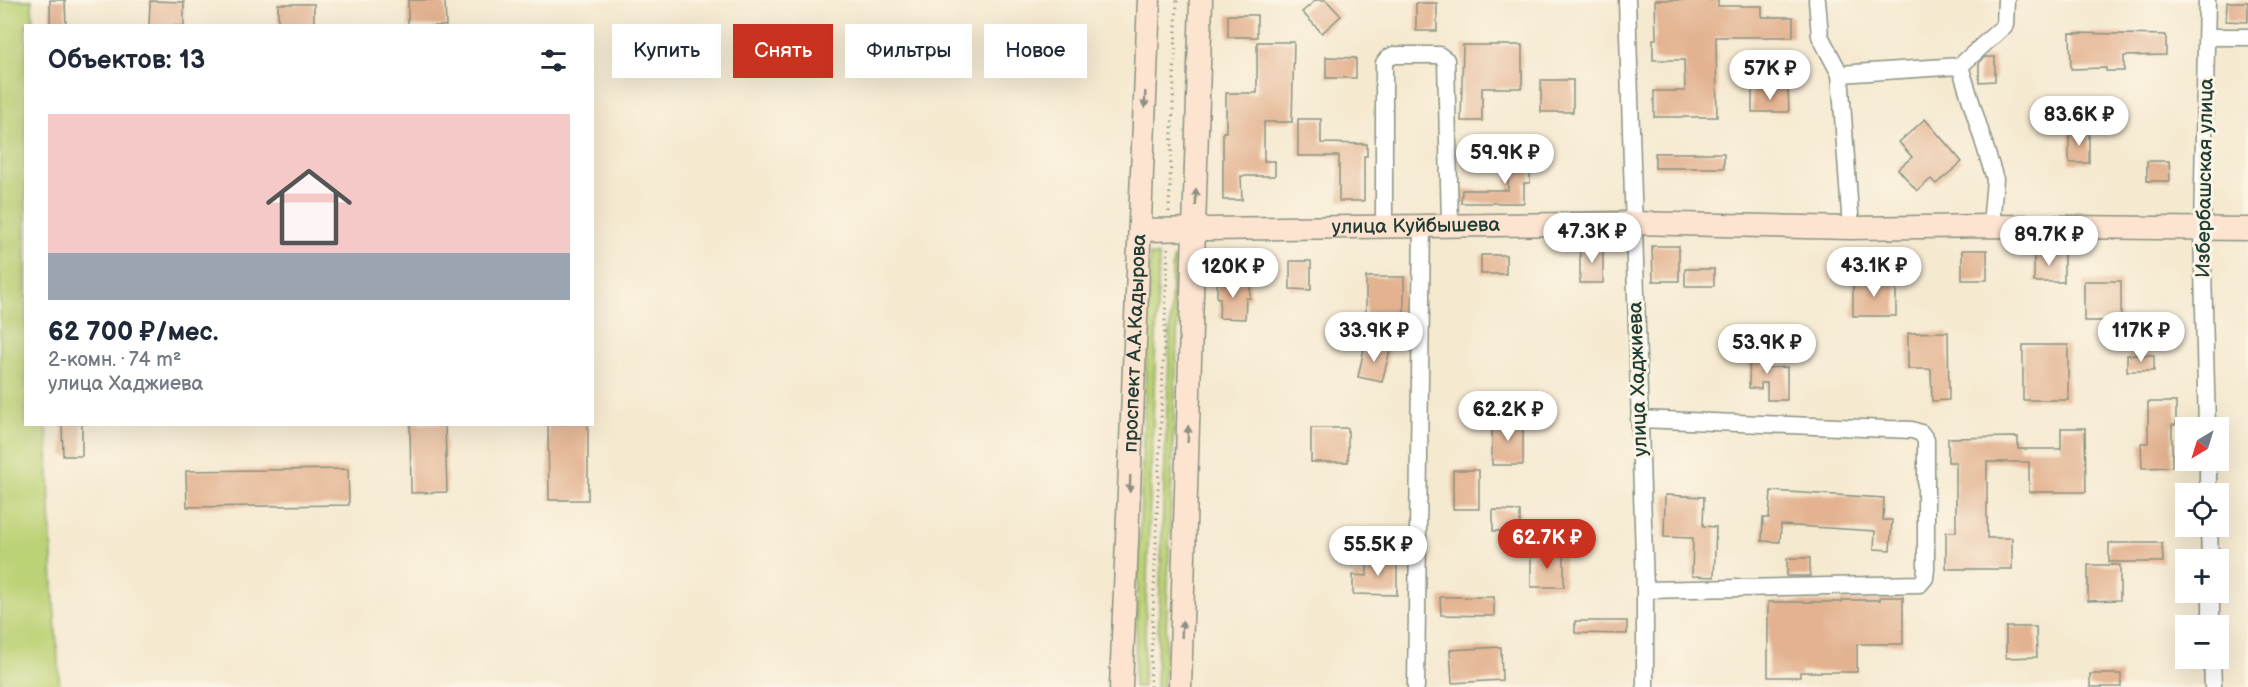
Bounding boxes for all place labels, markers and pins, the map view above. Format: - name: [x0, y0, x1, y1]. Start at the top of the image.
- pin: 57K ₽: [1728, 50, 1812, 101]
- pin: 83.6K ₽: [2024, 96, 2134, 147]
- pin: 59.9K ₽: [1450, 134, 1560, 185]
- pin: 47.3K ₽: [1537, 213, 1647, 264]
- pin: 89.7K ₽: [1994, 216, 2104, 267]
- pin: 43.1K ₽: [1819, 247, 1929, 298]
- pin: 120K ₽: [1184, 248, 1282, 299]
- pin: 33.9K ₽: [1319, 312, 1429, 363]
- pin: 117K ₽: [2092, 312, 2190, 363]
- pin: 53.9K ₽: [1712, 324, 1822, 375]
- pin: 62.2K ₽: [1453, 391, 1563, 442]
- pin: 62.7K ₽: [1492, 519, 1602, 570]
- pin: 55.5K ₽: [1323, 526, 1433, 577]

